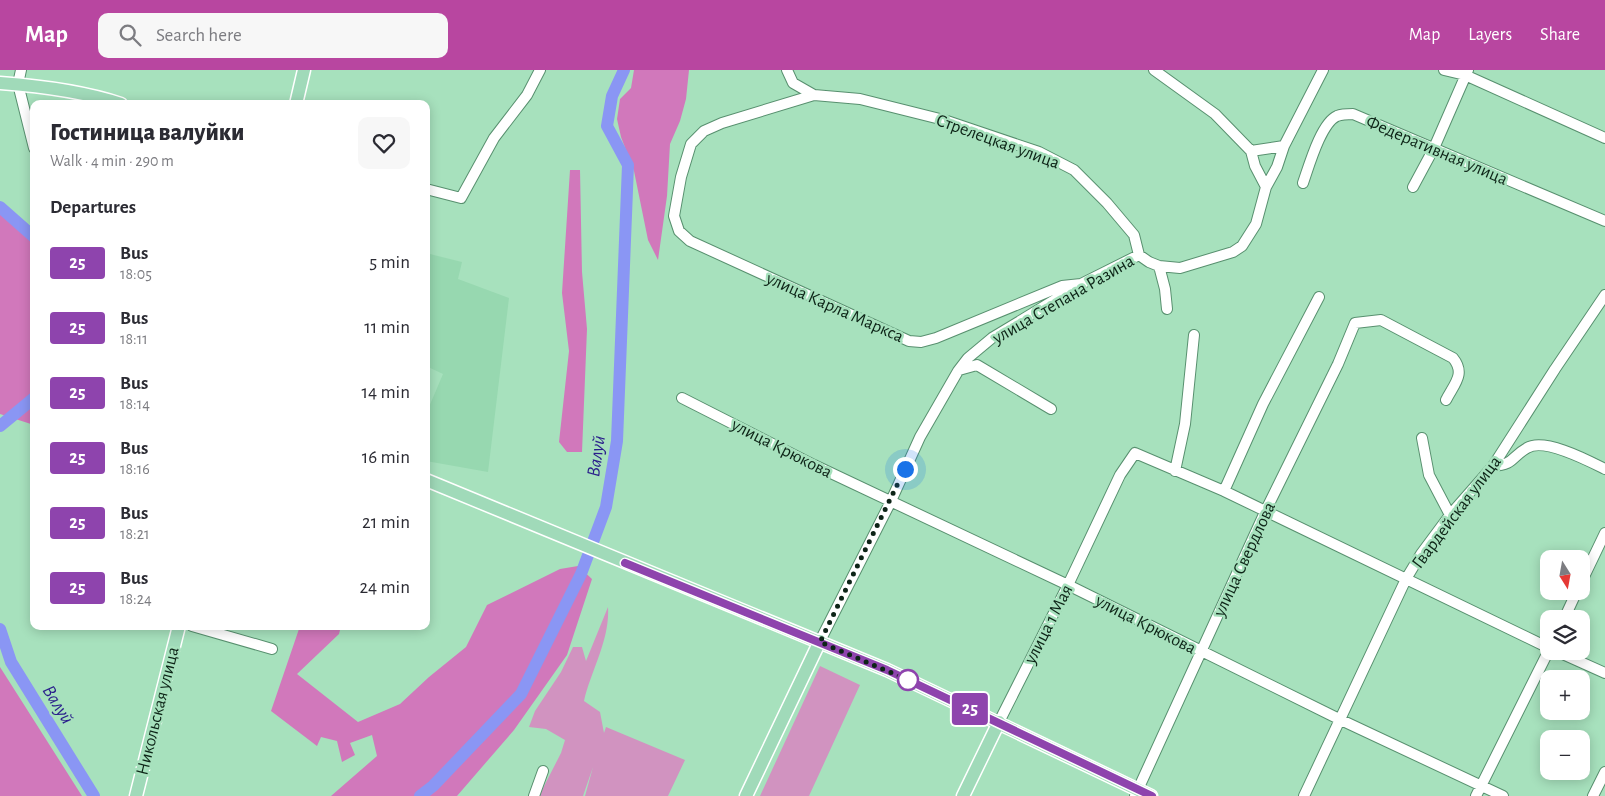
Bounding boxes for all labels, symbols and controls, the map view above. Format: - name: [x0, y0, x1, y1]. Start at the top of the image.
- search box: [98, 13, 448, 58]
- icon: search: [116, 21, 144, 49]
- text: Map: [25, 23, 68, 47]
- text: Search here: [156, 26, 242, 45]
- text: Map: [1409, 26, 1440, 44]
- text: Layers: [1468, 26, 1512, 44]
- text: Share: [1540, 26, 1580, 44]
- street label: Стрелецкая улица: [933, 111, 1062, 173]
- street label: Федеративная улица: [1363, 113, 1510, 189]
- button: heart: [358, 117, 410, 169]
- text: Гостиница валуйки: [50, 121, 244, 145]
- text: Walk · 4 min · 290 m: [50, 153, 174, 169]
- text: Departures: [50, 198, 136, 217]
- text: Bus: [120, 244, 148, 263]
- street label: улица Степана Разина: [989, 252, 1137, 348]
- text: 5 min: [369, 253, 410, 272]
- text: 25: [69, 254, 86, 272]
- text: 18:05: [120, 266, 152, 282]
- street label: улица Карла Маркса: [762, 269, 906, 346]
- text: Bus: [120, 309, 148, 328]
- text: 11 min: [364, 318, 410, 337]
- text: 25: [69, 319, 86, 337]
- text: 18:11: [120, 331, 148, 347]
- text: Bus: [120, 374, 148, 393]
- text: 14 min: [362, 383, 410, 402]
- text: 25: [69, 384, 86, 402]
- text: 18:14: [120, 396, 150, 412]
- street label: улица Крюкова: [728, 415, 835, 482]
- water label: Валуй: [584, 434, 609, 478]
- text: Bus: [120, 439, 148, 458]
- text: 16 min: [362, 448, 410, 467]
- text: 25: [69, 449, 86, 467]
- street label: Гвардейская улица: [1409, 453, 1505, 572]
- your location: [893, 457, 918, 482]
- text: 18:16: [120, 461, 150, 477]
- street label: улица Свердлова: [1210, 500, 1279, 620]
- text: Bus: [120, 504, 148, 523]
- text: 21 min: [362, 513, 410, 532]
- text: 25: [69, 514, 86, 532]
- text: 18:21: [120, 526, 150, 542]
- north arrow: [1540, 550, 1590, 600]
- map controls: [1540, 550, 1590, 780]
- text: Bus: [120, 569, 148, 588]
- text: 24 min: [359, 578, 410, 597]
- text: 25: [69, 579, 86, 597]
- street label: улица 1 Мая: [1021, 582, 1076, 668]
- text: 18:24: [120, 591, 152, 607]
- street label: улица Крюкова: [1092, 591, 1199, 658]
- button: layers: [1540, 610, 1590, 660]
- street label: Никольская улица: [133, 645, 183, 777]
- unlabelled marker: [897, 669, 919, 691]
- button: +: [1540, 670, 1590, 720]
- water label: Валуй: [39, 682, 77, 727]
- line badge: 25: [948, 693, 992, 725]
- text: 25: [962, 700, 978, 718]
- button: −: [1540, 730, 1590, 780]

